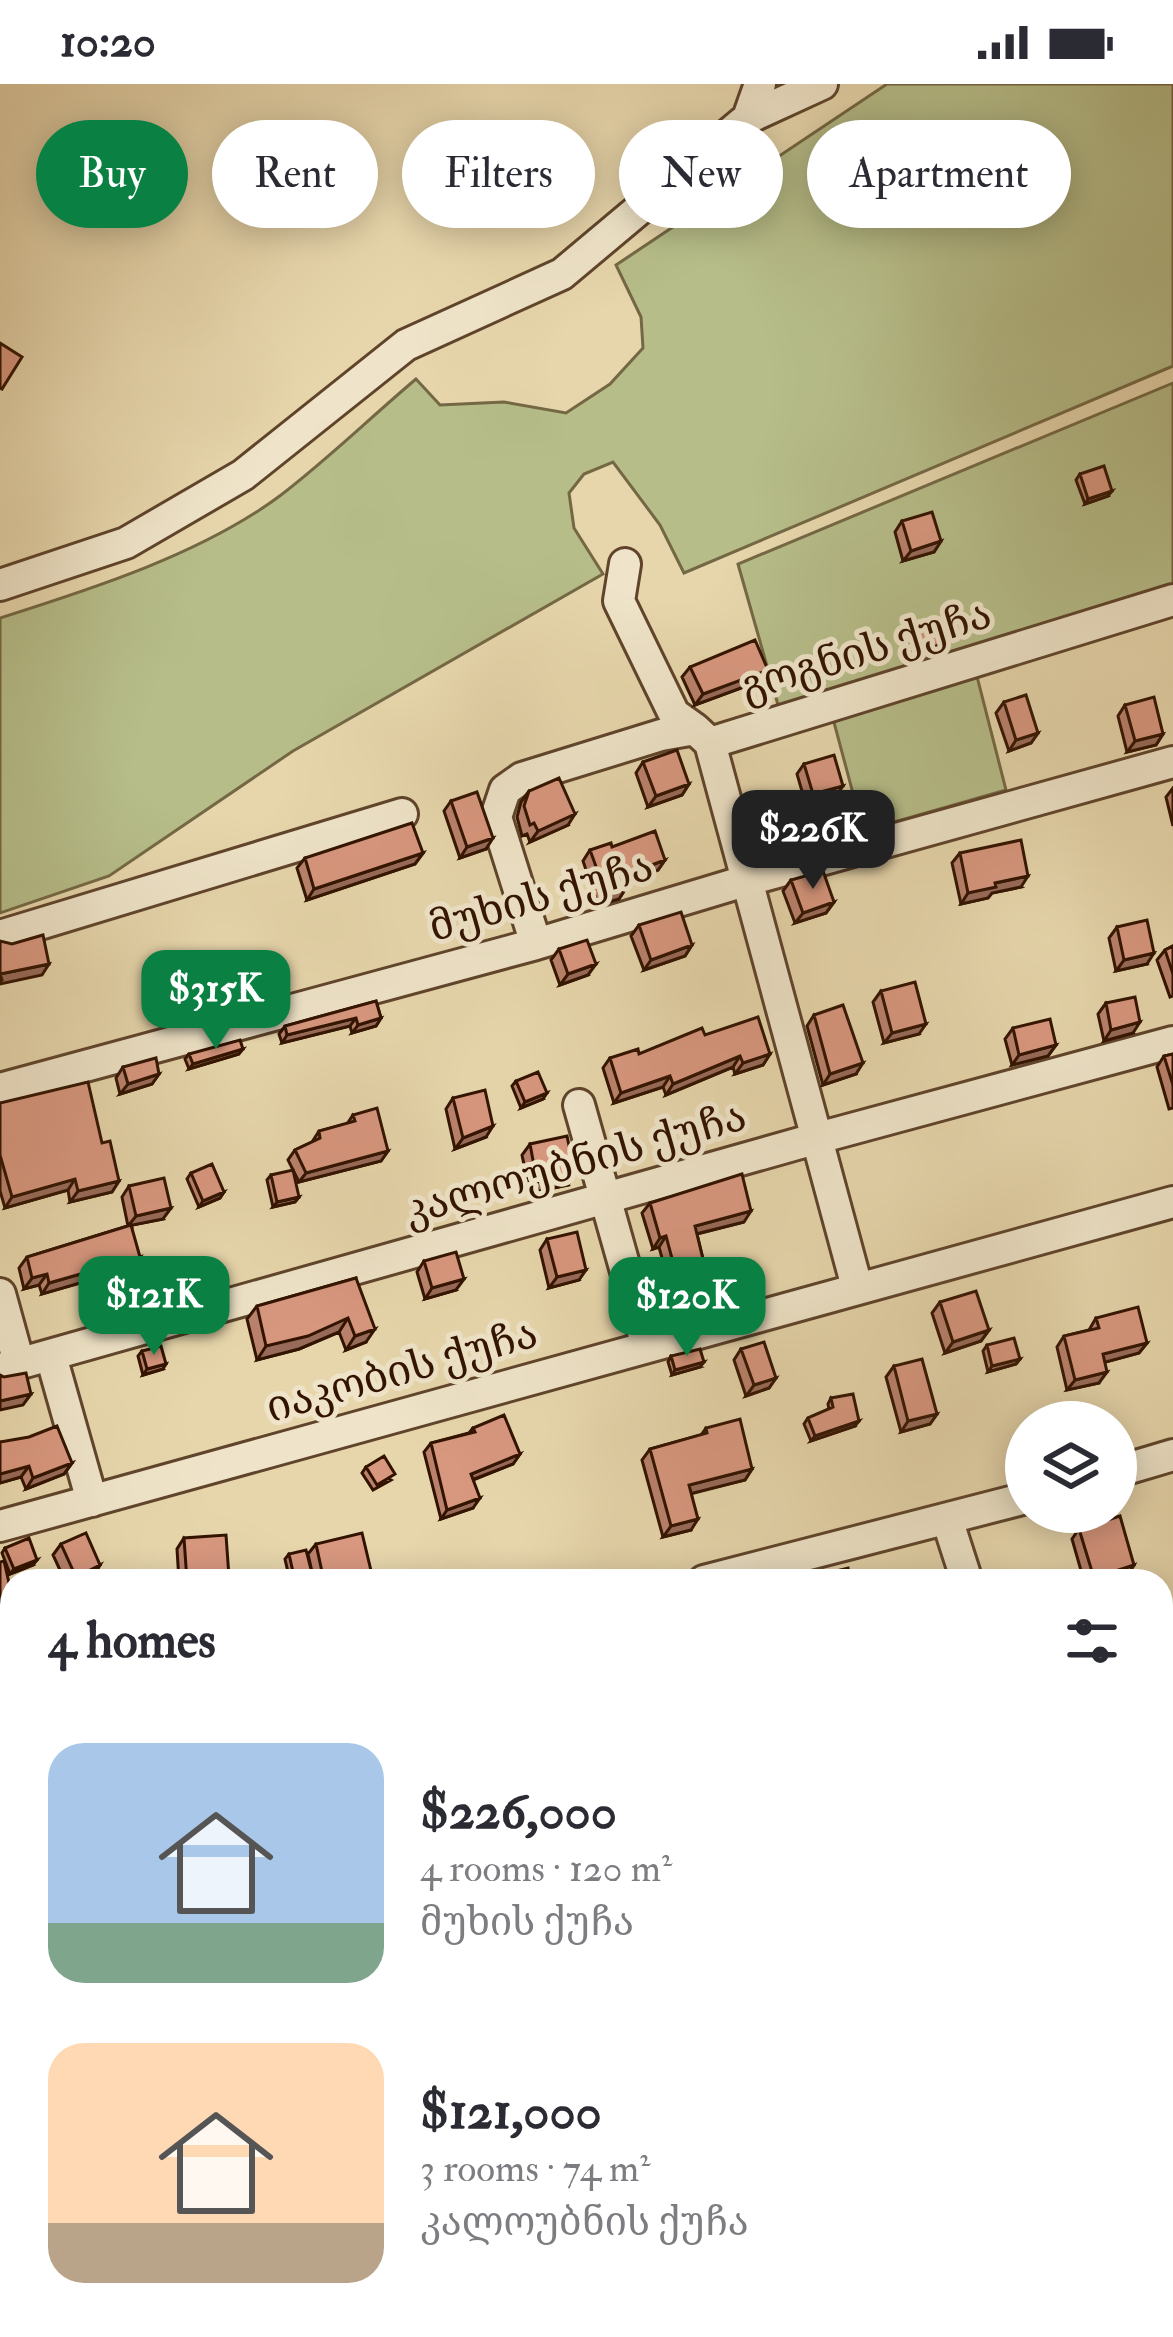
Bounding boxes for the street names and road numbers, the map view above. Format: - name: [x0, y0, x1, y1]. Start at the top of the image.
- street label: გოგნის ქუჩა: [734, 588, 998, 714]
- street label: მუხის ქუჩა: [423, 840, 659, 954]
- street label: კალოუბნის ქუჩა: [398, 1090, 752, 1238]
- street label: იაკობის ქუჩა: [260, 1307, 544, 1435]

